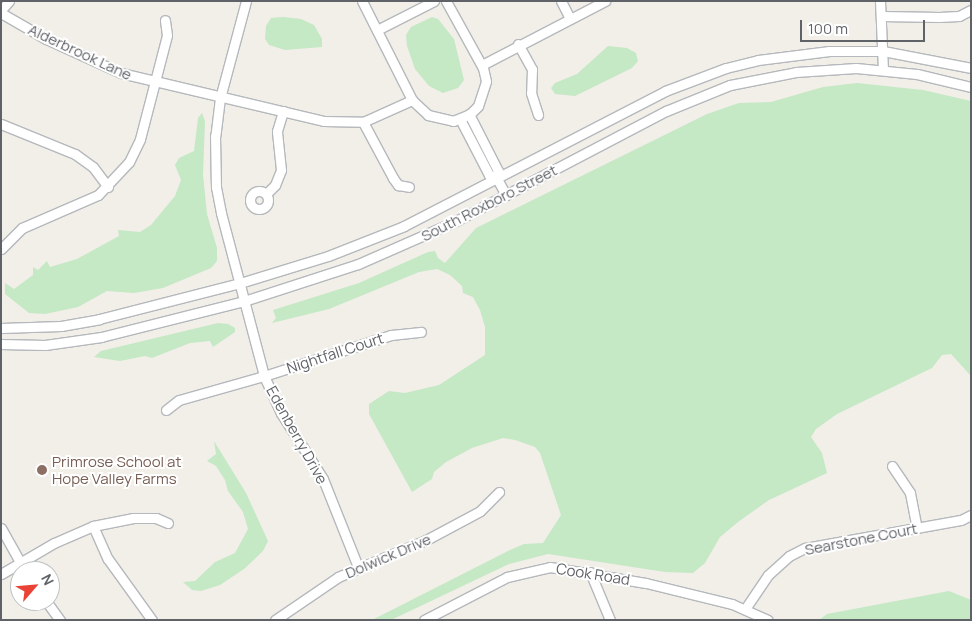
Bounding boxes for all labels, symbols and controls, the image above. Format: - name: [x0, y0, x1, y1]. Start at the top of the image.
- scale bar: [802, 10, 927, 42]
- text: 100 m: [808, 18, 848, 39]
- street label: Alderbrook Lane: [25, 20, 135, 84]
- street label: South Roxboro Street: [418, 161, 560, 245]
- street label: Nightfall Court: [284, 329, 386, 377]
- street label: Edenberry Drive: [263, 383, 331, 487]
- place label: Primrose School at Hope Valley Farms: [52, 452, 181, 487]
- marker: Primrose School at Hope Valley Farms: [36, 464, 48, 476]
- street label: Searstone Court: [803, 519, 919, 559]
- street label: Dolwick Drive: [342, 530, 434, 582]
- street label: Cook Road: [555, 559, 631, 589]
- north arrow: [10, 561, 60, 611]
- text: N: [37, 571, 59, 588]

